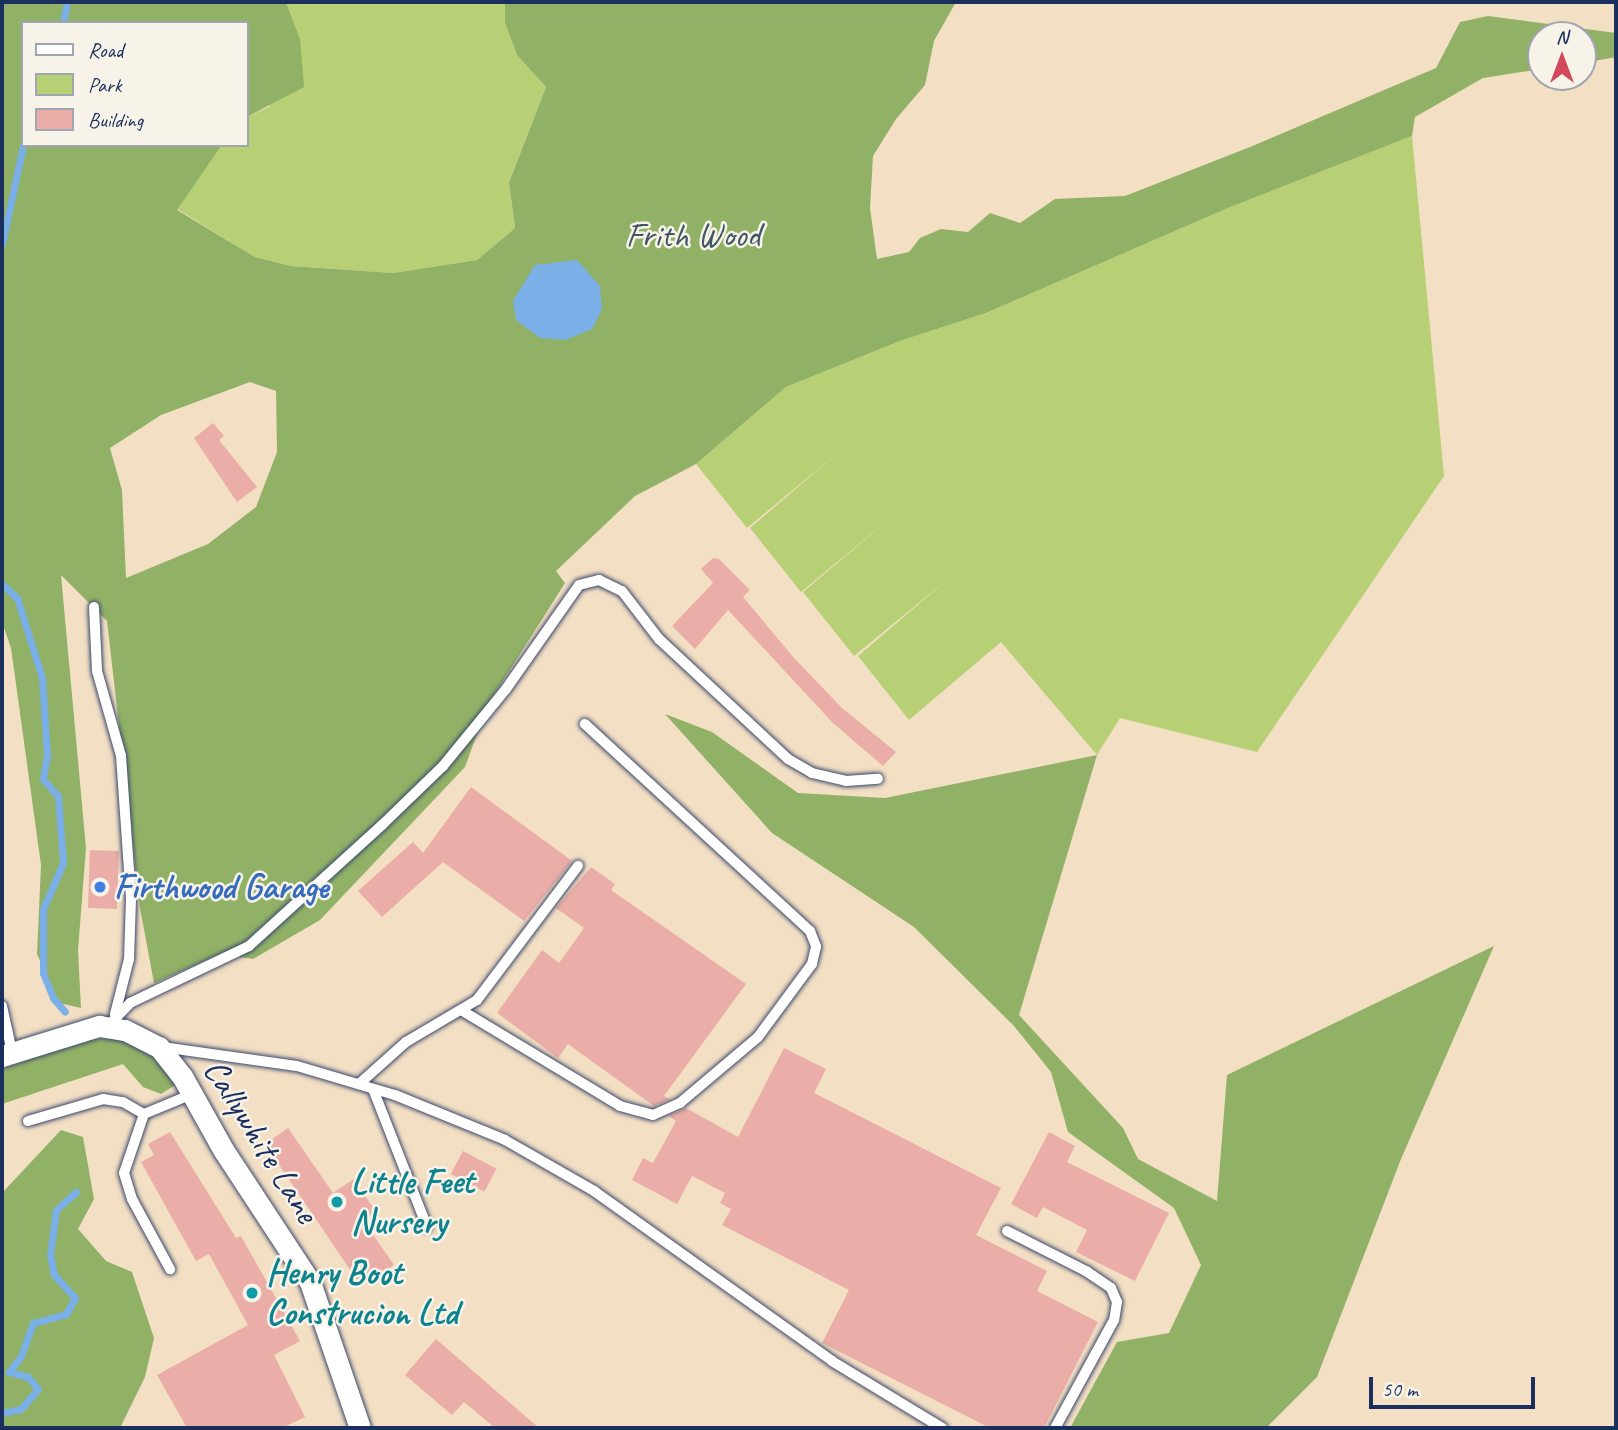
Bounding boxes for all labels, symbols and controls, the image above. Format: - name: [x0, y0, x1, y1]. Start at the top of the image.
- legend: [21, 21, 248, 147]
- north arrow: [1527, 21, 1597, 91]
- text: N: [1556, 25, 1568, 49]
- text: Road: [88, 37, 123, 63]
- text: Park: [88, 72, 121, 98]
- text: Building: [88, 107, 143, 133]
- park label: Frith Wood: [626, 214, 760, 256]
- place label: Firthwood Garage: [114, 866, 328, 908]
- marker: Firthwood Garage: [92, 879, 108, 895]
- street label: Callywhite Lane: [194, 1051, 328, 1231]
- place label: Little Feet Nursery: [351, 1161, 473, 1243]
- marker: Little Feet Nursery: [329, 1194, 345, 1210]
- place label: Henry Boot Construcion Ltd: [266, 1252, 458, 1334]
- marker: Henry Boot Construcion Ltd: [244, 1285, 260, 1301]
- scale bar: [1373, 1364, 1539, 1408]
- text: 50 m: [1382, 1376, 1418, 1402]

